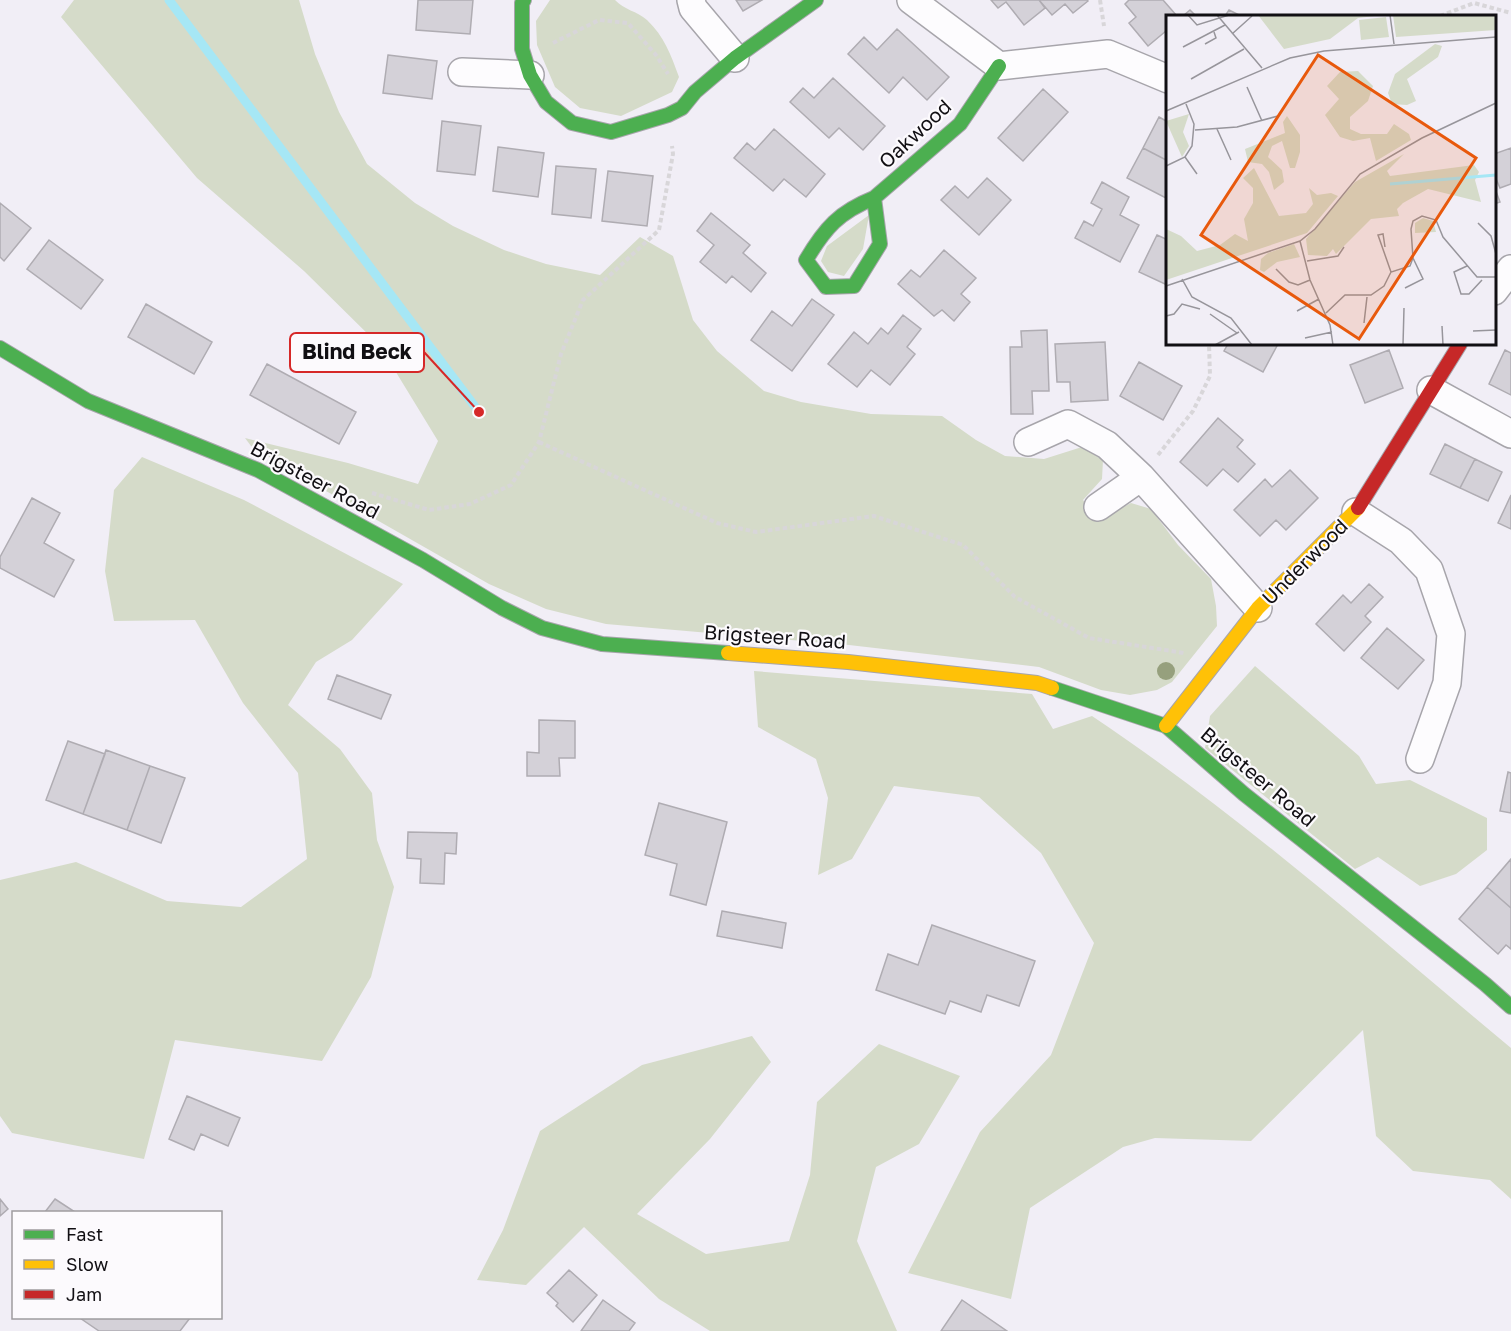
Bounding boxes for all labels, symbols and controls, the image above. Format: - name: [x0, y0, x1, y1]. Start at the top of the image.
- inset map: [1166, 15, 1496, 345]
- street label: Oakwood: [873, 94, 955, 173]
- callout: Blind Beck: [290, 333, 424, 372]
- text: Blind Beck: [302, 338, 412, 364]
- street label: Brigsteer Road: [247, 435, 384, 523]
- street label: Underwood: [1256, 513, 1352, 609]
- street label: Brigsteer Road: [703, 619, 847, 653]
- street label: Brigsteer Road: [1196, 721, 1321, 831]
- legend: [12, 1211, 222, 1319]
- text: Fast: [66, 1223, 103, 1245]
- text: Slow: [66, 1253, 109, 1275]
- text: Jam: [66, 1283, 102, 1305]

